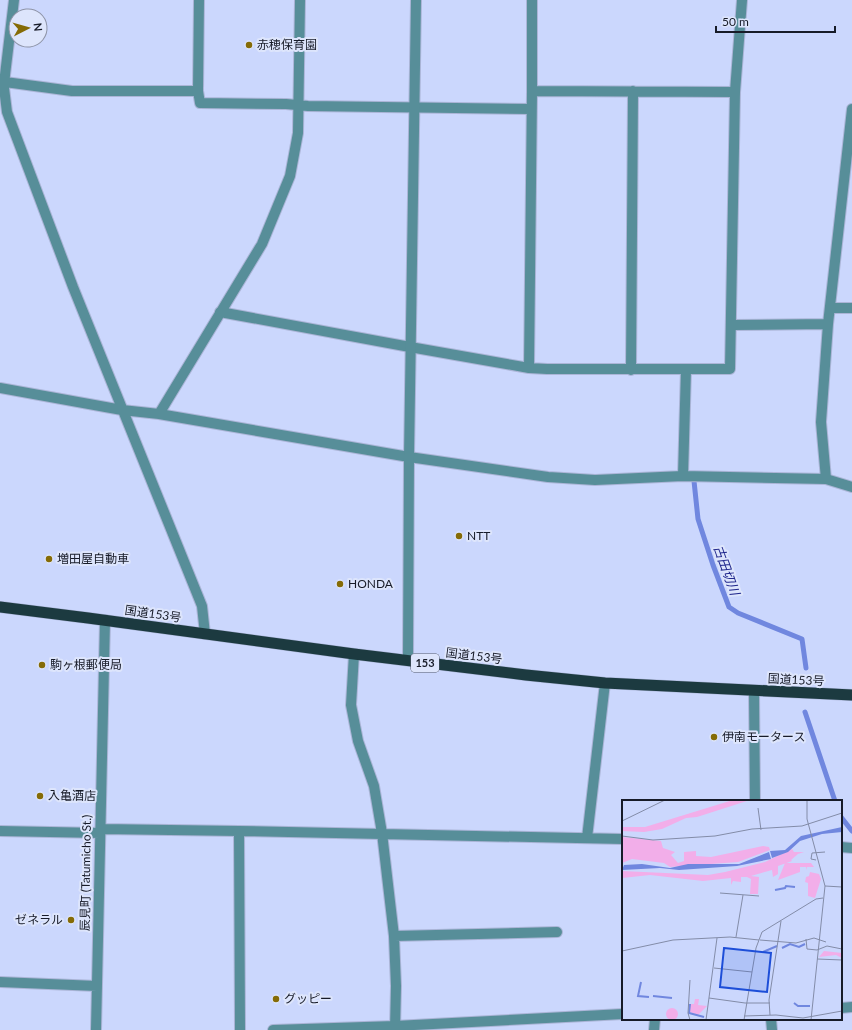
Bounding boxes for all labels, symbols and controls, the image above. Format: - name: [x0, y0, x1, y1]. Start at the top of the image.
- north arrow: [8, 8, 48, 48]
- scale bar: [716, 8, 835, 34]
- text: 50 m: [722, 14, 749, 29]
- text: N: [32, 22, 45, 32]
- place label: 赤穂保育園: [257, 37, 317, 52]
- marker: 赤穂保育園: [244, 40, 254, 50]
- place label: NTT: [467, 528, 490, 543]
- marker: NTT: [454, 531, 464, 541]
- water label: 古田切川: [711, 543, 744, 599]
- place label: 増田屋自動車: [57, 551, 129, 566]
- marker: 増田屋自動車: [44, 554, 54, 564]
- place label: HONDA: [348, 576, 394, 591]
- marker: HONDA: [335, 579, 345, 589]
- street label: 国道153号: [124, 602, 182, 625]
- street label: 国道153号: [445, 645, 503, 666]
- road number: 153: [411, 654, 439, 672]
- place label: 駒ヶ根郵便局: [50, 657, 122, 672]
- marker: 駒ヶ根郵便局: [37, 660, 47, 670]
- street label: 国道153号: [767, 671, 825, 688]
- place label: 伊南モータース: [722, 729, 805, 744]
- marker: 伊南モータース: [709, 732, 719, 742]
- place label: 入亀酒店: [48, 788, 96, 803]
- marker: 入亀酒店: [35, 791, 45, 801]
- inset map: [622, 800, 842, 1020]
- street label: 辰見町 (Tatumicho St.): [77, 815, 94, 931]
- place label: ゼネラル: [15, 912, 63, 927]
- marker: ゼネラル: [66, 915, 76, 925]
- place label: グッピー: [284, 991, 332, 1006]
- marker: グッピー: [271, 994, 281, 1004]

